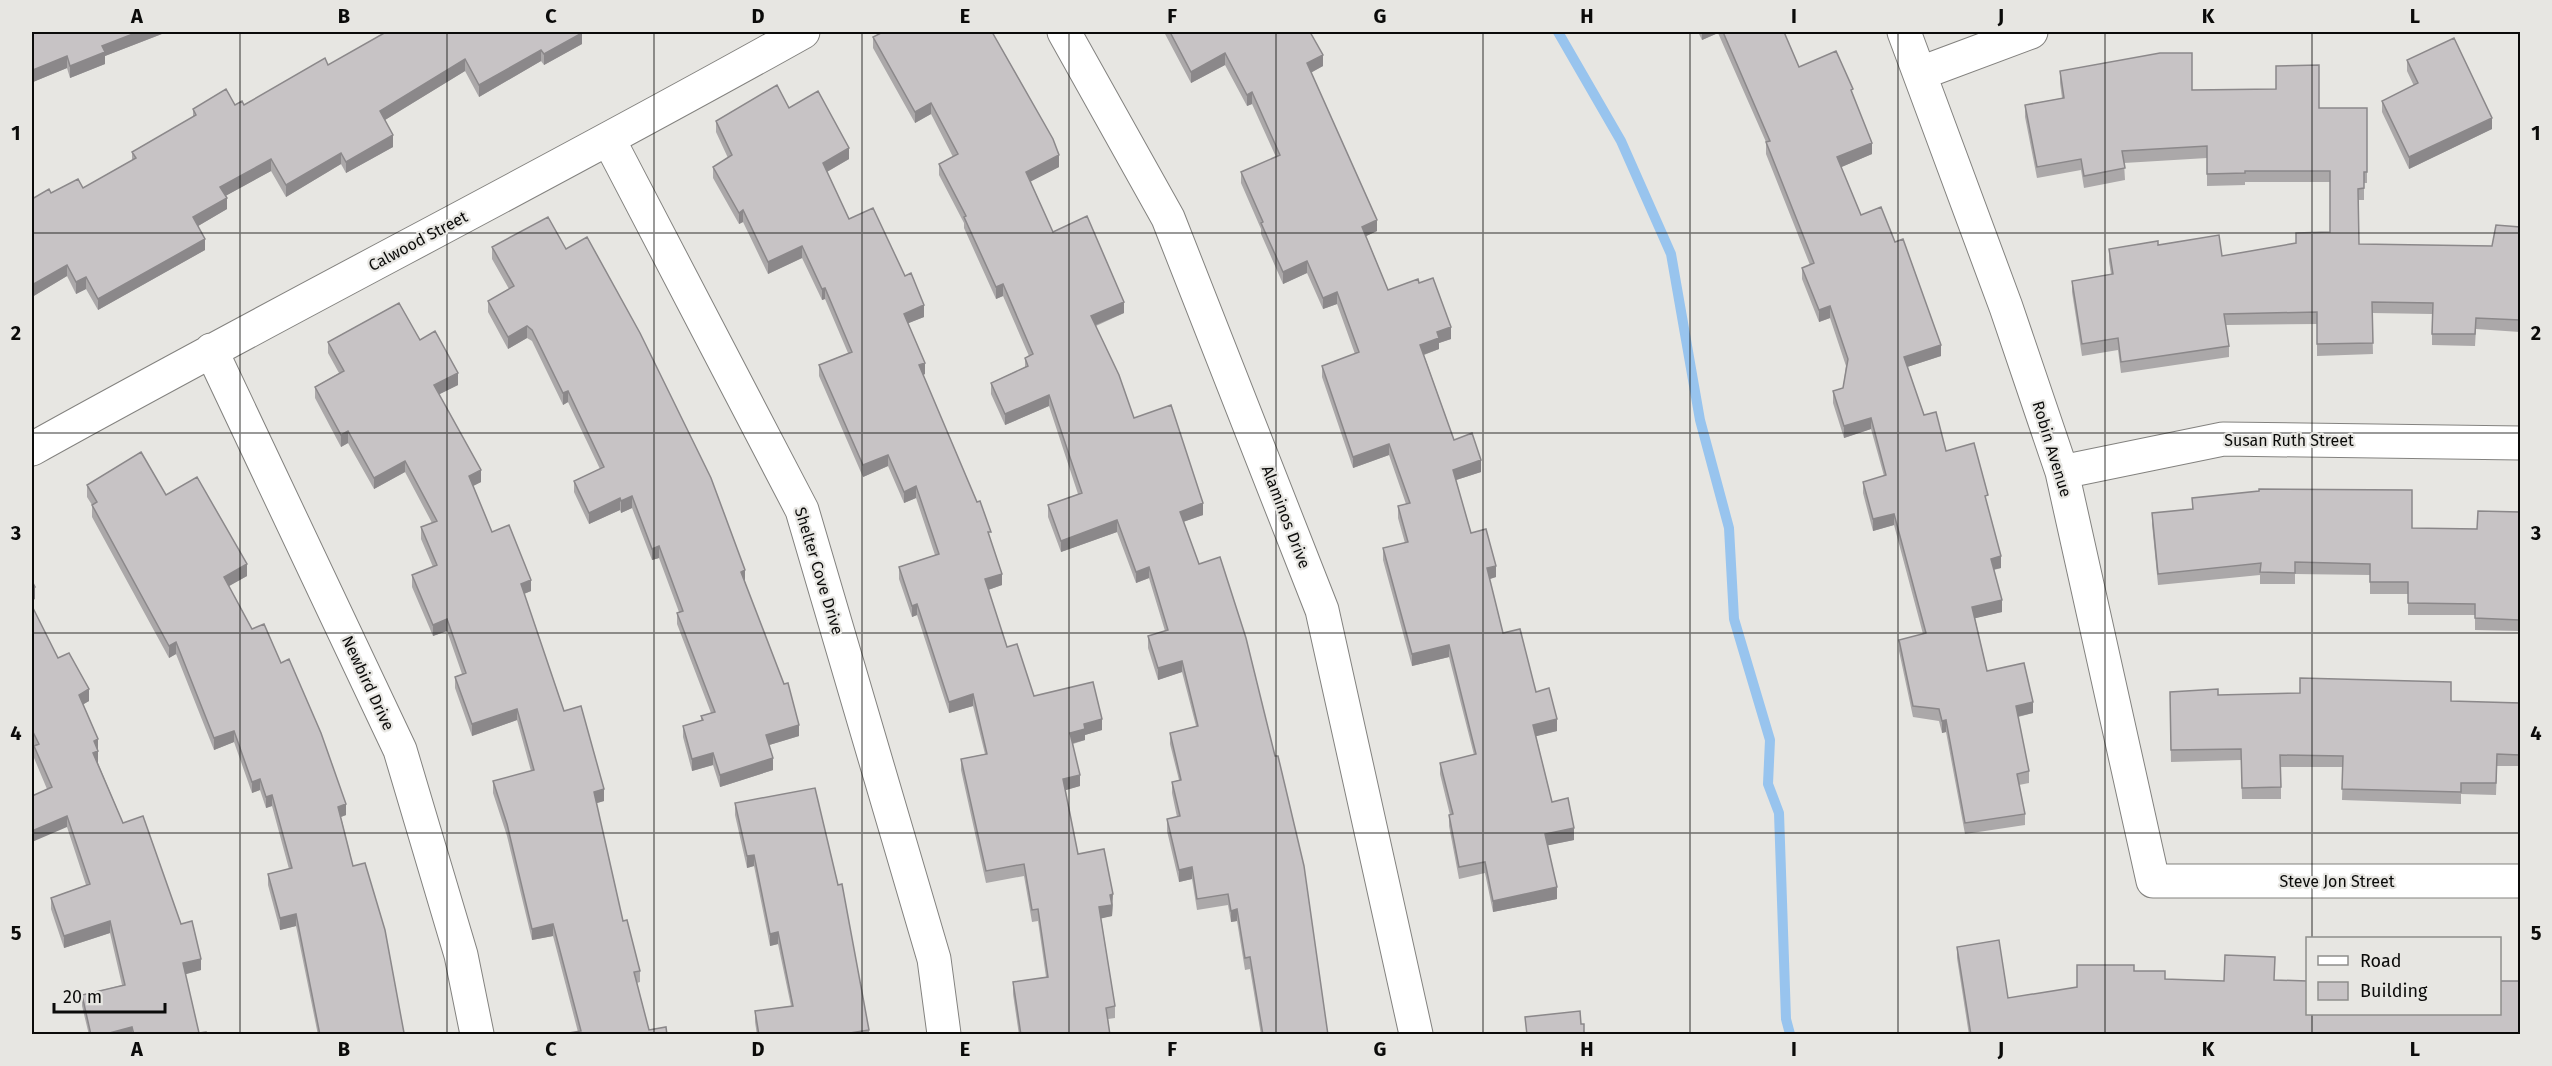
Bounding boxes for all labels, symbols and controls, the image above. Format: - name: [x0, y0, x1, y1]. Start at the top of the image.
- text: A: [130, 4, 144, 28]
- text: B: [338, 4, 350, 28]
- text: C: [545, 4, 557, 28]
- text: D: [751, 4, 765, 28]
- text: E: [960, 4, 970, 28]
- text: F: [1167, 4, 1177, 28]
- text: G: [1374, 4, 1386, 28]
- text: H: [1580, 4, 1594, 28]
- text: I: [1791, 4, 1797, 28]
- text: J: [1997, 4, 2004, 28]
- text: K: [2202, 4, 2215, 28]
- text: L: [2410, 4, 2420, 28]
- text: 1: [11, 121, 21, 145]
- text: 1: [2531, 121, 2541, 145]
- street label: Calwood Street: [365, 207, 471, 275]
- text: 2: [11, 321, 21, 345]
- text: 2: [2531, 321, 2541, 345]
- street label: Robin Avenue: [2028, 399, 2076, 499]
- street label: Susan Ruth Street: [2224, 431, 2354, 450]
- street label: Alaminos Drive: [1258, 463, 1314, 571]
- street label: Shelter Cove Drive: [791, 505, 847, 637]
- text: 3: [10, 521, 21, 545]
- text: 3: [2530, 521, 2541, 545]
- street label: Newbird Drive: [338, 633, 398, 733]
- text: 4: [10, 721, 22, 745]
- text: 4: [2530, 721, 2542, 745]
- street label: Steve Jon Street: [2280, 872, 2395, 891]
- text: 5: [11, 921, 22, 945]
- text: 5: [2531, 921, 2542, 945]
- legend: [2306, 937, 2501, 1015]
- text: Road: [2360, 950, 2402, 972]
- scale bar: [54, 976, 165, 1014]
- text: Building: [2360, 980, 2428, 1002]
- text: 20 m: [63, 986, 102, 1008]
- text: A: [130, 1037, 144, 1061]
- text: B: [338, 1037, 350, 1061]
- text: C: [545, 1037, 557, 1061]
- text: D: [751, 1037, 765, 1061]
- text: E: [960, 1037, 970, 1061]
- text: F: [1167, 1037, 1177, 1061]
- text: G: [1374, 1037, 1386, 1061]
- text: H: [1580, 1037, 1594, 1061]
- text: I: [1791, 1037, 1797, 1061]
- text: J: [1997, 1037, 2004, 1061]
- text: K: [2202, 1037, 2215, 1061]
- text: L: [2410, 1037, 2420, 1061]

